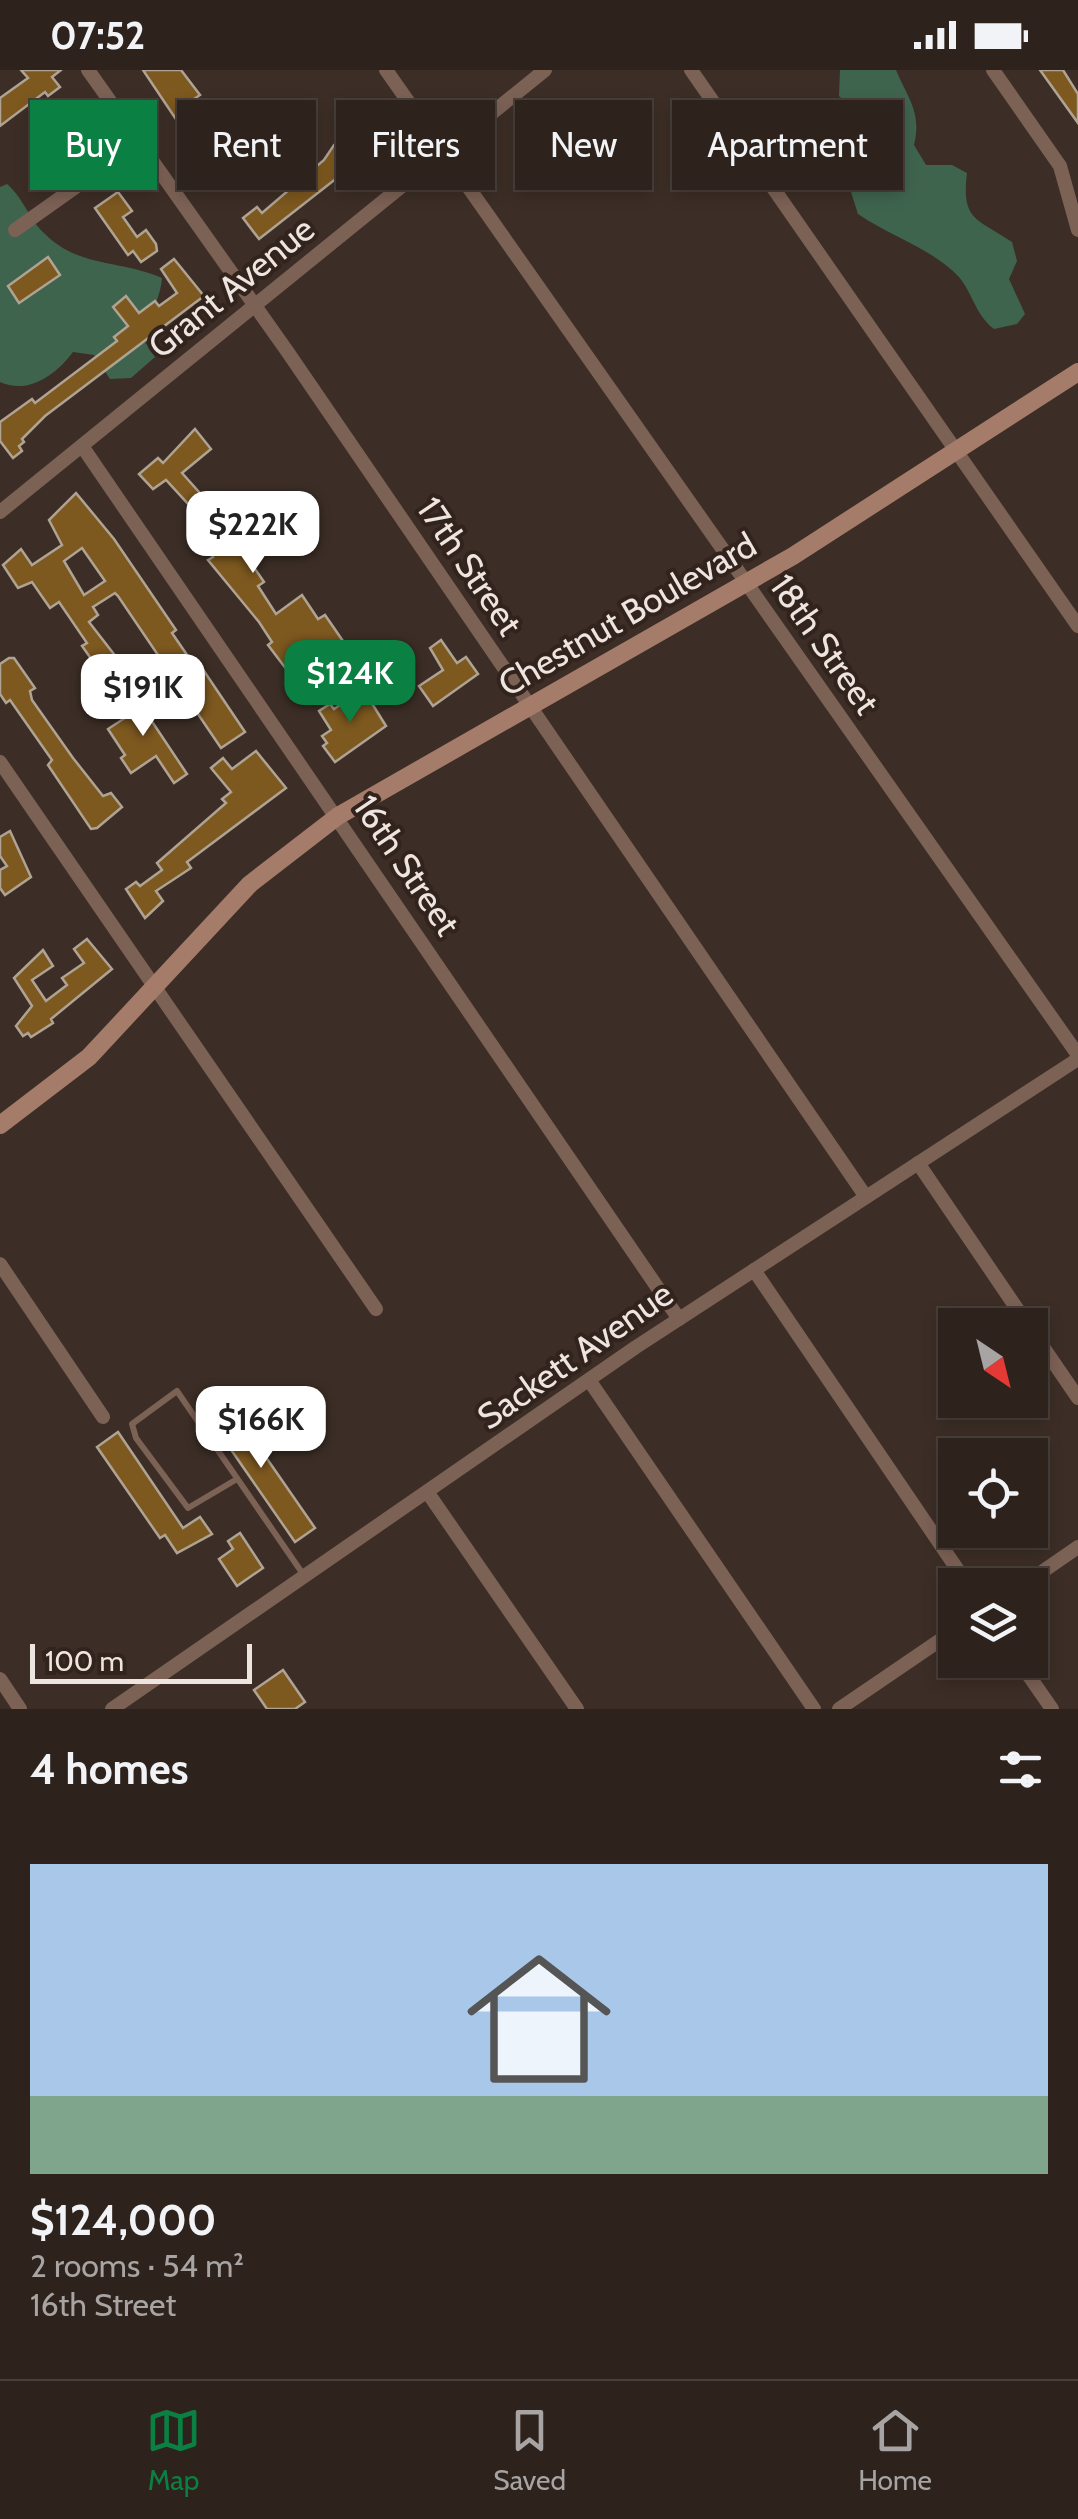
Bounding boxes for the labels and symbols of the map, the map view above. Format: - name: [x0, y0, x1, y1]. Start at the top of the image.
- street label: Grant Avenue: [139, 207, 323, 367]
- street label: 17th Street: [408, 489, 532, 644]
- pin: $222K: [183, 491, 323, 576]
- street label: Chestnut Boulevard: [490, 523, 764, 705]
- street label: 18th Street: [761, 566, 889, 723]
- pin: $124K: [280, 640, 420, 725]
- pin: $191K: [73, 654, 213, 739]
- street label: 16th Street: [344, 787, 470, 943]
- street label: Sackett Avenue: [469, 1272, 681, 1438]
- north arrow: [938, 1308, 1048, 1418]
- pin: $166K: [191, 1386, 331, 1471]
- scale bar: [30, 1639, 252, 1684]

